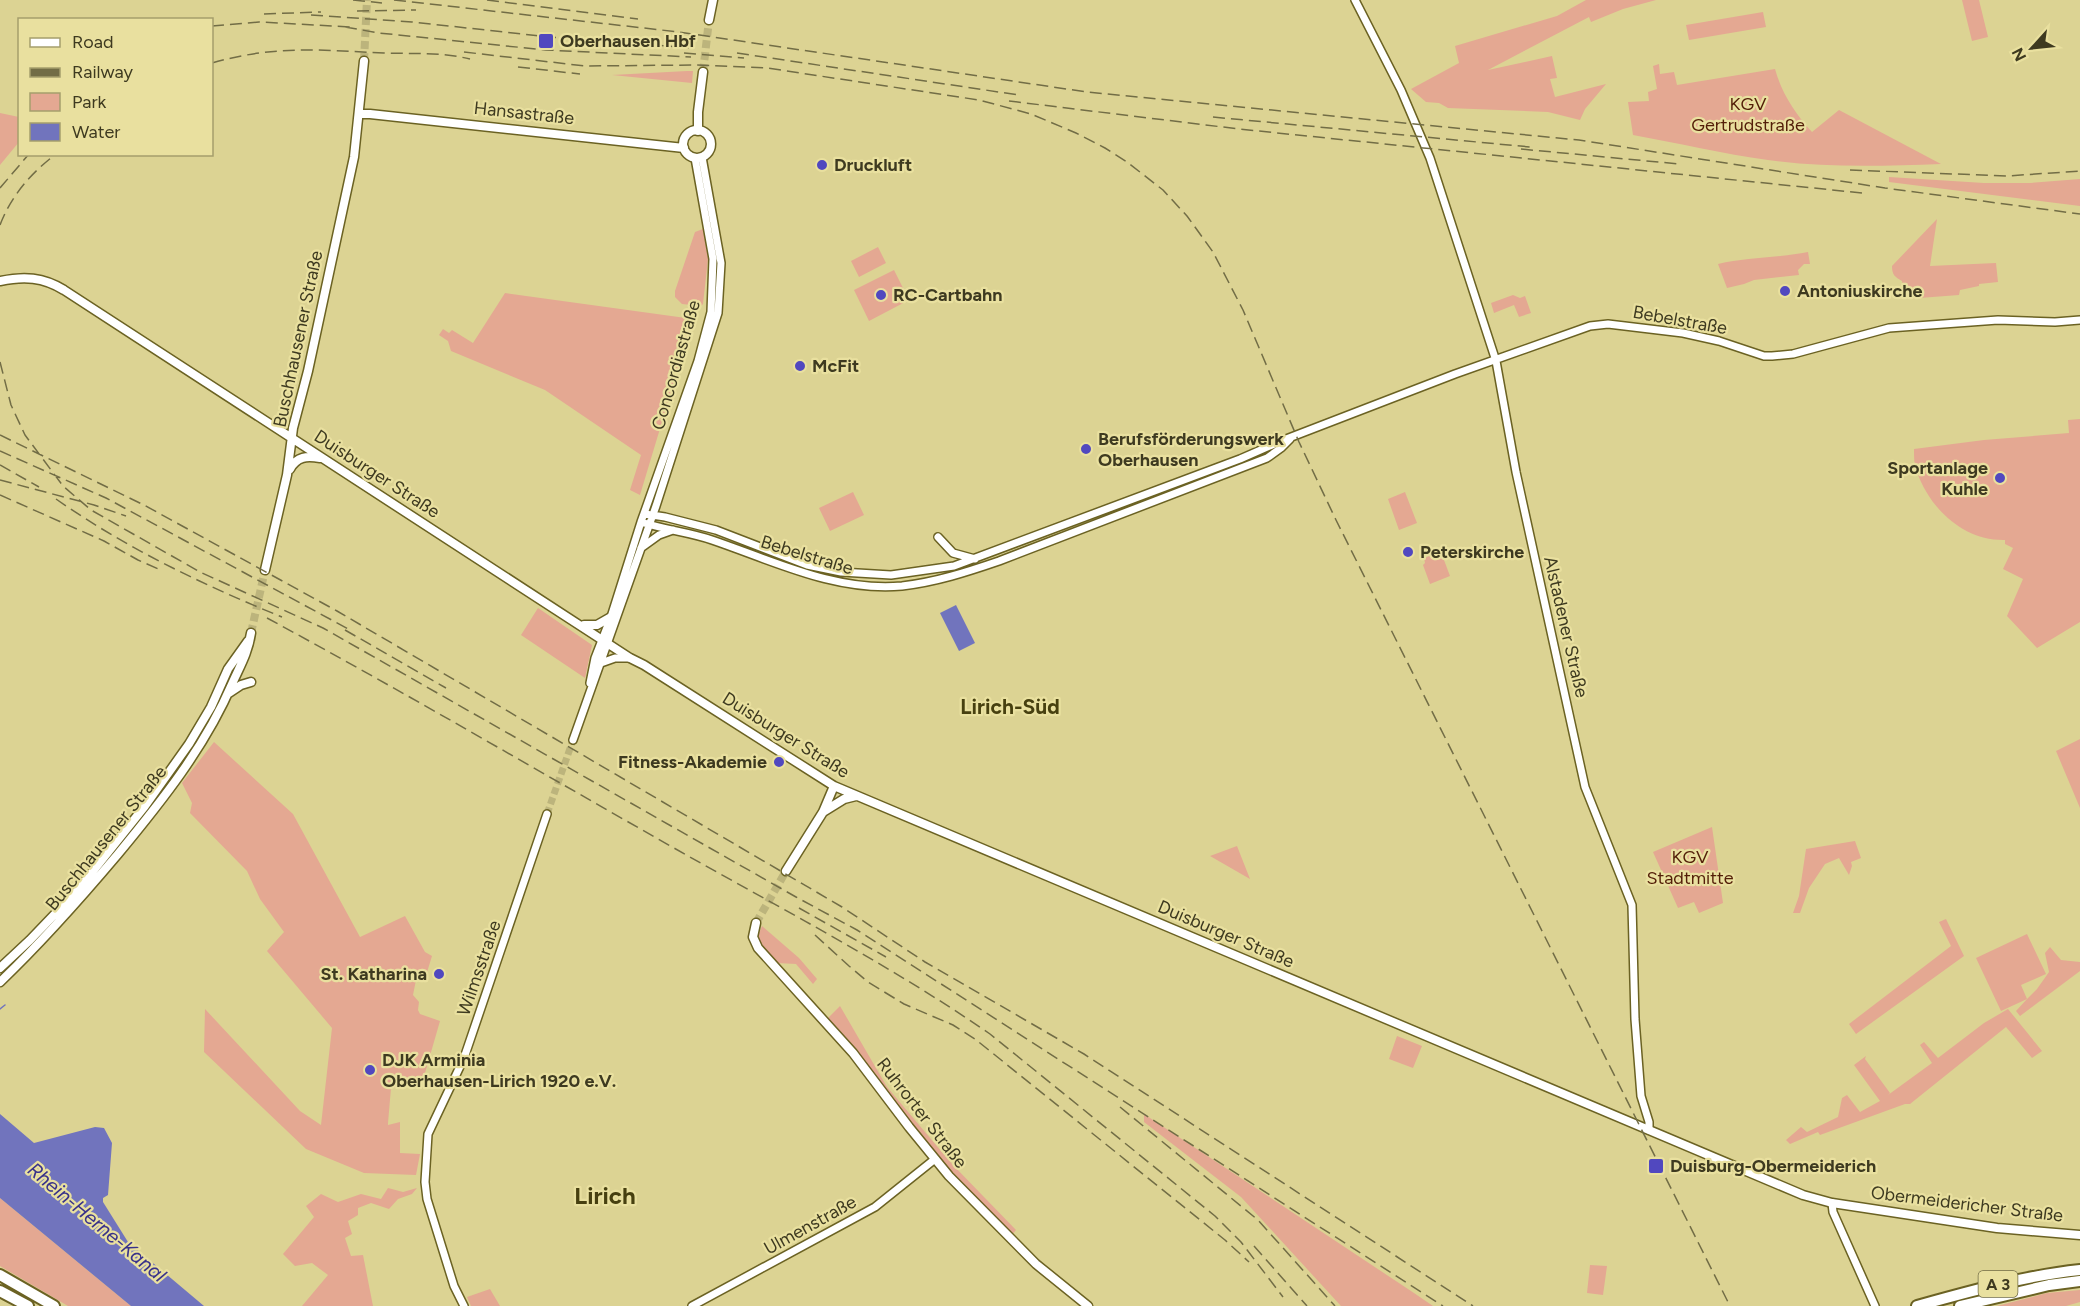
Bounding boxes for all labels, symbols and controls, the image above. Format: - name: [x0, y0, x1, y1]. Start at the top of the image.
- legend: [18, 18, 213, 156]
- north arrow: [2002, 18, 2062, 78]
- place label: Oberhausen Hbf: [560, 30, 697, 52]
- text: Road: [72, 31, 113, 53]
- marker: Oberhausen Hbf: [537, 32, 555, 50]
- text: N: [2008, 45, 2030, 64]
- text: Railway: [72, 61, 134, 83]
- text: Park: [72, 91, 107, 113]
- park label: KGV Gertrudstraße: [1691, 93, 1805, 136]
- street label: Hansastraße: [473, 97, 575, 129]
- text: Water: [72, 121, 120, 143]
- place label: Druckluft: [834, 154, 912, 176]
- marker: Druckluft: [815, 158, 829, 172]
- street label: Buschhausener Straße: [269, 248, 328, 429]
- place label: Antoniuskirche: [1797, 280, 1922, 302]
- place label: RC-Cartbahn: [893, 284, 1003, 306]
- marker: Antoniuskirche: [1778, 284, 1792, 298]
- marker: RC-Cartbahn: [874, 288, 888, 302]
- street label: Concordiastraße: [647, 297, 705, 432]
- street label: Bebelstraße: [1631, 301, 1729, 339]
- place label: McFit: [812, 355, 859, 377]
- marker: McFit: [793, 359, 807, 373]
- street label: Duisburger Straße: [310, 425, 444, 523]
- place label: Berufsförderungswerk Oberhausen: [1098, 428, 1284, 471]
- marker: Berufsförderungswerk Oberhausen: [1079, 442, 1093, 456]
- place label: Sportanlage Kuhle: [1887, 457, 1988, 500]
- marker: Sportanlage Kuhle: [1993, 471, 2007, 485]
- street label: Bebelstraße: [758, 531, 856, 580]
- place label: Peterskirche: [1420, 541, 1524, 563]
- marker: Peterskirche: [1401, 545, 1415, 559]
- street label: Alstadener Straße: [1539, 554, 1593, 700]
- street label: Duisburger Straße: [718, 687, 854, 783]
- district label: Lirich-Süd: [960, 694, 1060, 719]
- place label: Fitness-Akademie: [618, 751, 767, 773]
- marker: Fitness-Akademie: [772, 755, 786, 769]
- street label: Buschhausener Straße: [41, 761, 171, 915]
- park label: KGV Stadtmitte: [1646, 846, 1734, 889]
- street label: Duisburger Straße: [1155, 895, 1298, 973]
- street label: Wilmsstraße: [452, 917, 506, 1019]
- place label: St. Katharina: [321, 963, 427, 985]
- marker: St. Katharina: [432, 967, 446, 981]
- place label: DJK Arminia Oberhausen-Lirich 1920 e.V.: [382, 1049, 616, 1092]
- street label: Ruhrorter Straße: [872, 1053, 972, 1173]
- marker: DJK Arminia Oberhausen-Lirich 1920 e.V.: [363, 1063, 377, 1077]
- place label: Duisburg-Obermeiderich: [1670, 1155, 1876, 1177]
- water label: Rhein-Herne-Kanal: [23, 1157, 171, 1287]
- marker: Duisburg-Obermeiderich: [1647, 1157, 1665, 1175]
- district label: Lirich: [574, 1181, 636, 1210]
- street label: Obermeidericher Straße: [1870, 1181, 2065, 1227]
- street label: Ulmenstraße: [760, 1190, 860, 1259]
- road number: A 3: [1978, 1271, 2018, 1297]

